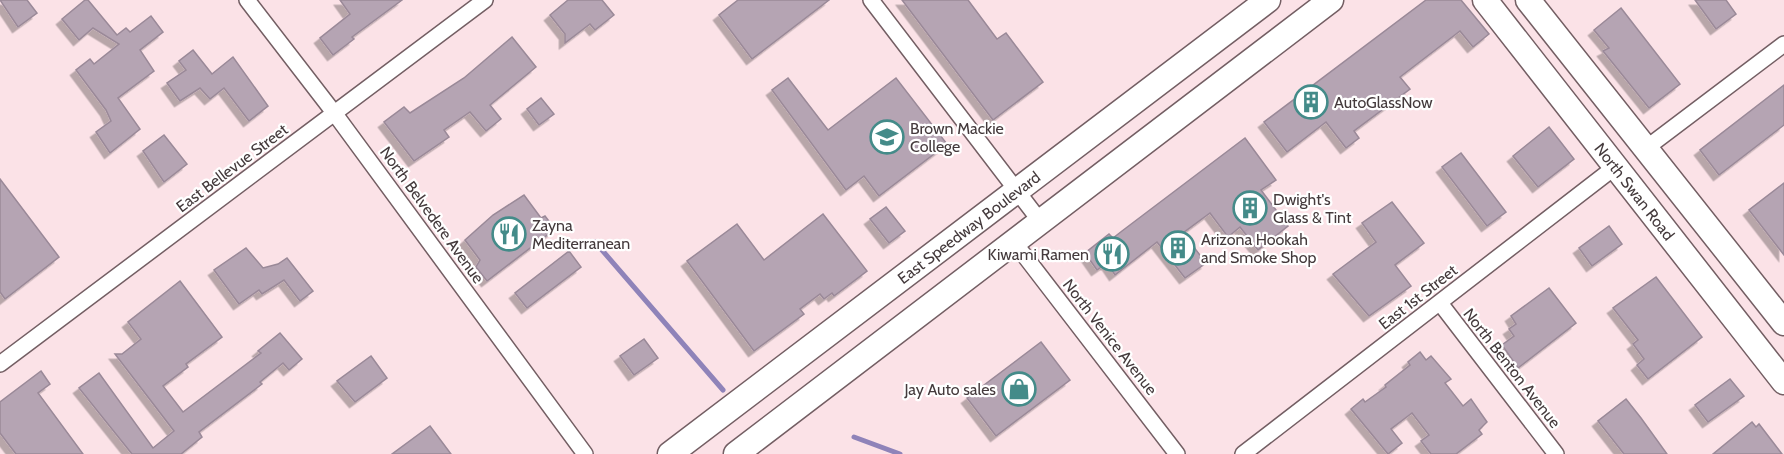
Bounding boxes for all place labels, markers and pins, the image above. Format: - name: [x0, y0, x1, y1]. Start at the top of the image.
- building icon: AutoGlassNow: [1293, 84, 1329, 120]
- place label: AutoGlassNow: [1334, 93, 1433, 112]
- school or university icon: Brown Mackie College: [869, 119, 905, 155]
- place label: Brown Mackie College: [910, 119, 1004, 156]
- building icon: Dwight's Glass & Tint: [1232, 190, 1268, 226]
- place label: Dwight's Glass & Tint: [1273, 190, 1352, 227]
- restaurant icon: Zayna Mediterranean: [491, 216, 527, 252]
- place label: Zayna Mediterranean: [532, 216, 630, 253]
- building icon: Arizona Hookah and Smoke Shop: [1160, 230, 1196, 266]
- place label: Arizona Hookah and Smoke Shop: [1201, 230, 1317, 267]
- restaurant icon: Kiwami Ramen: [1094, 236, 1130, 272]
- place label: Kiwami Ramen: [988, 245, 1089, 264]
- shop icon: Jay Auto sales: [1001, 371, 1037, 407]
- place label: Jay Auto sales: [903, 380, 996, 399]

